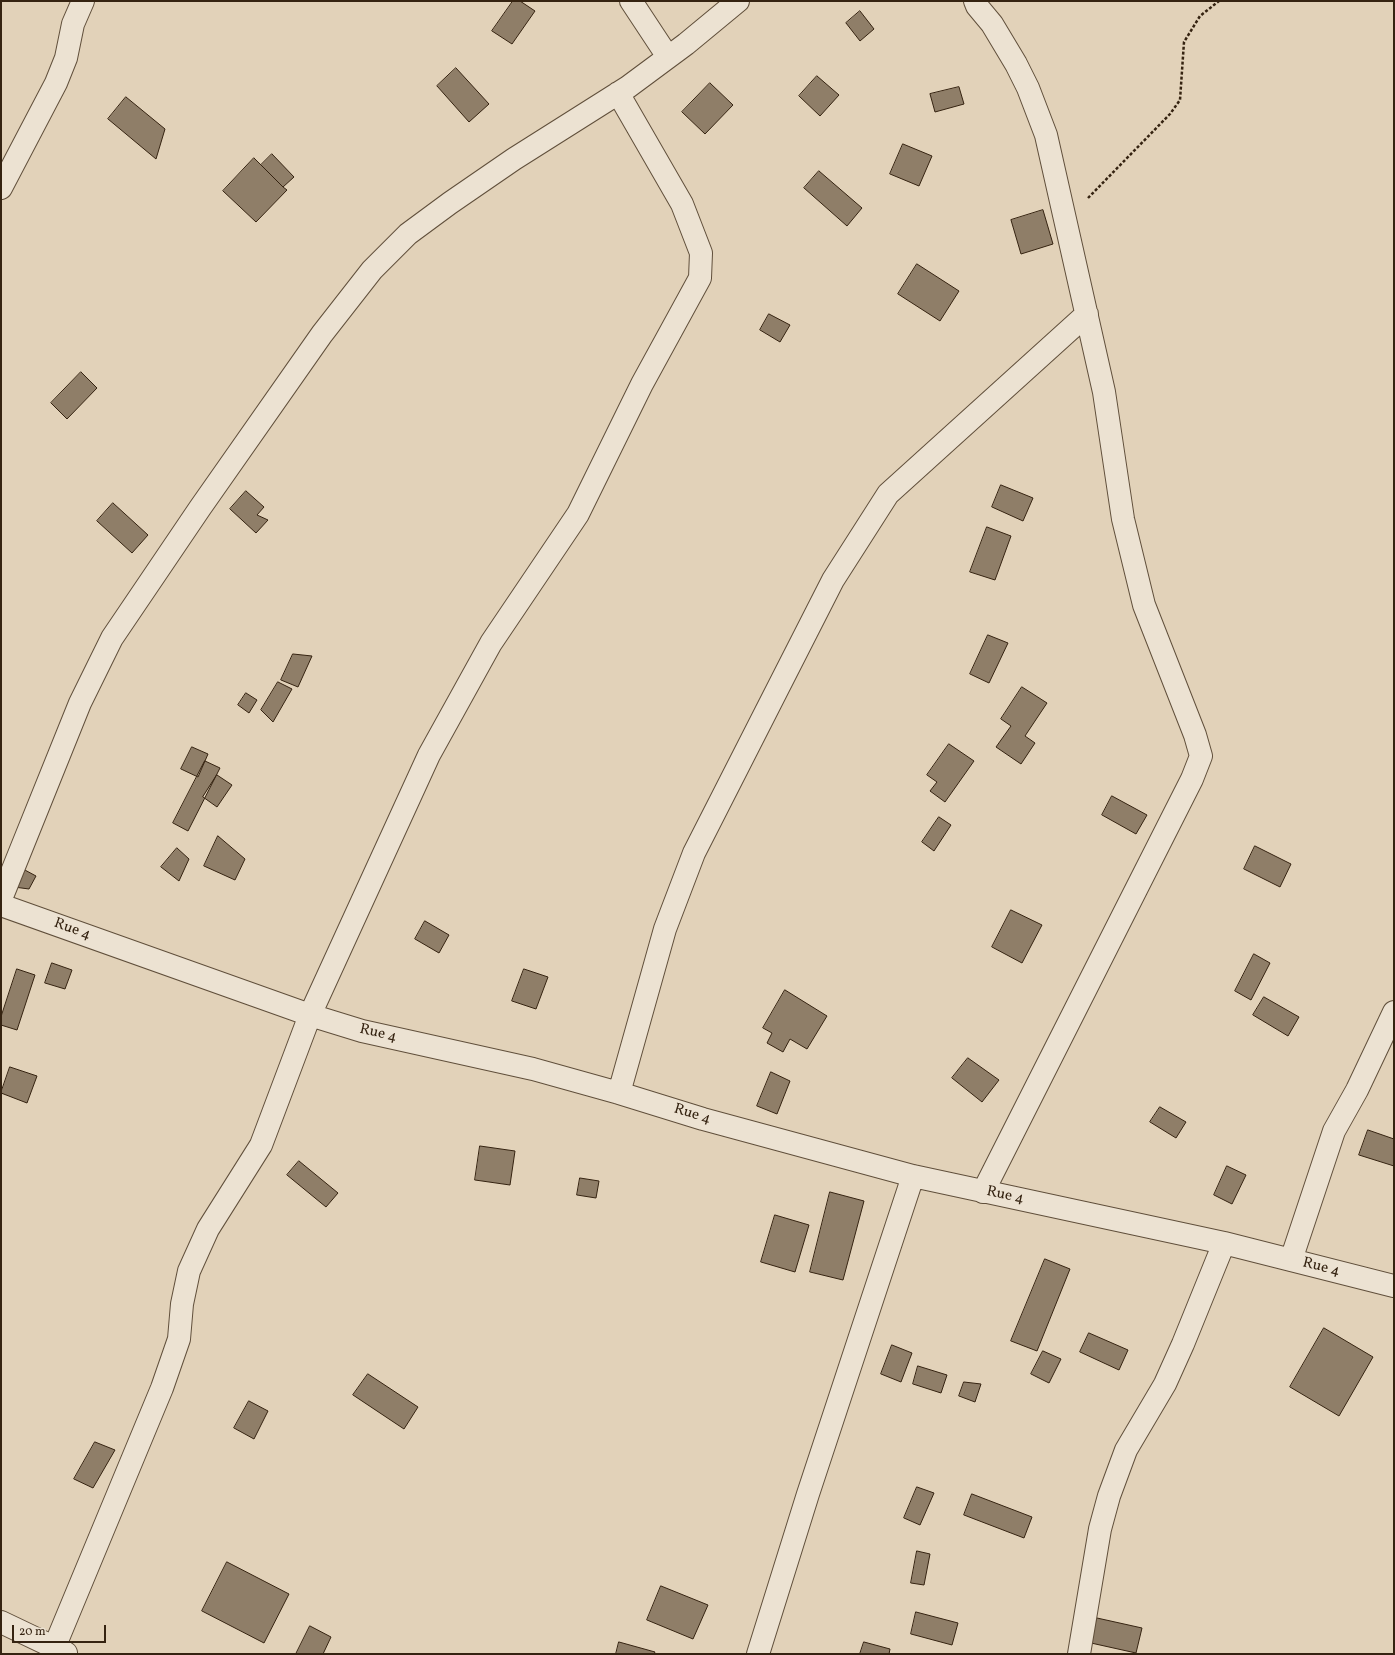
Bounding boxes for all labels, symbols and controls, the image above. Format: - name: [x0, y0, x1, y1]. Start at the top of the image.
- street label: Rue 4: [51, 915, 93, 945]
- street label: Rue 4: [358, 1021, 398, 1047]
- street label: Rue 4: [671, 1101, 713, 1129]
- street label: Rue 4: [985, 1183, 1025, 1209]
- street label: Rue 4: [1300, 1255, 1342, 1281]
- scale bar: [14, 1617, 108, 1643]
- text: 20 m: [19, 1624, 46, 1640]

